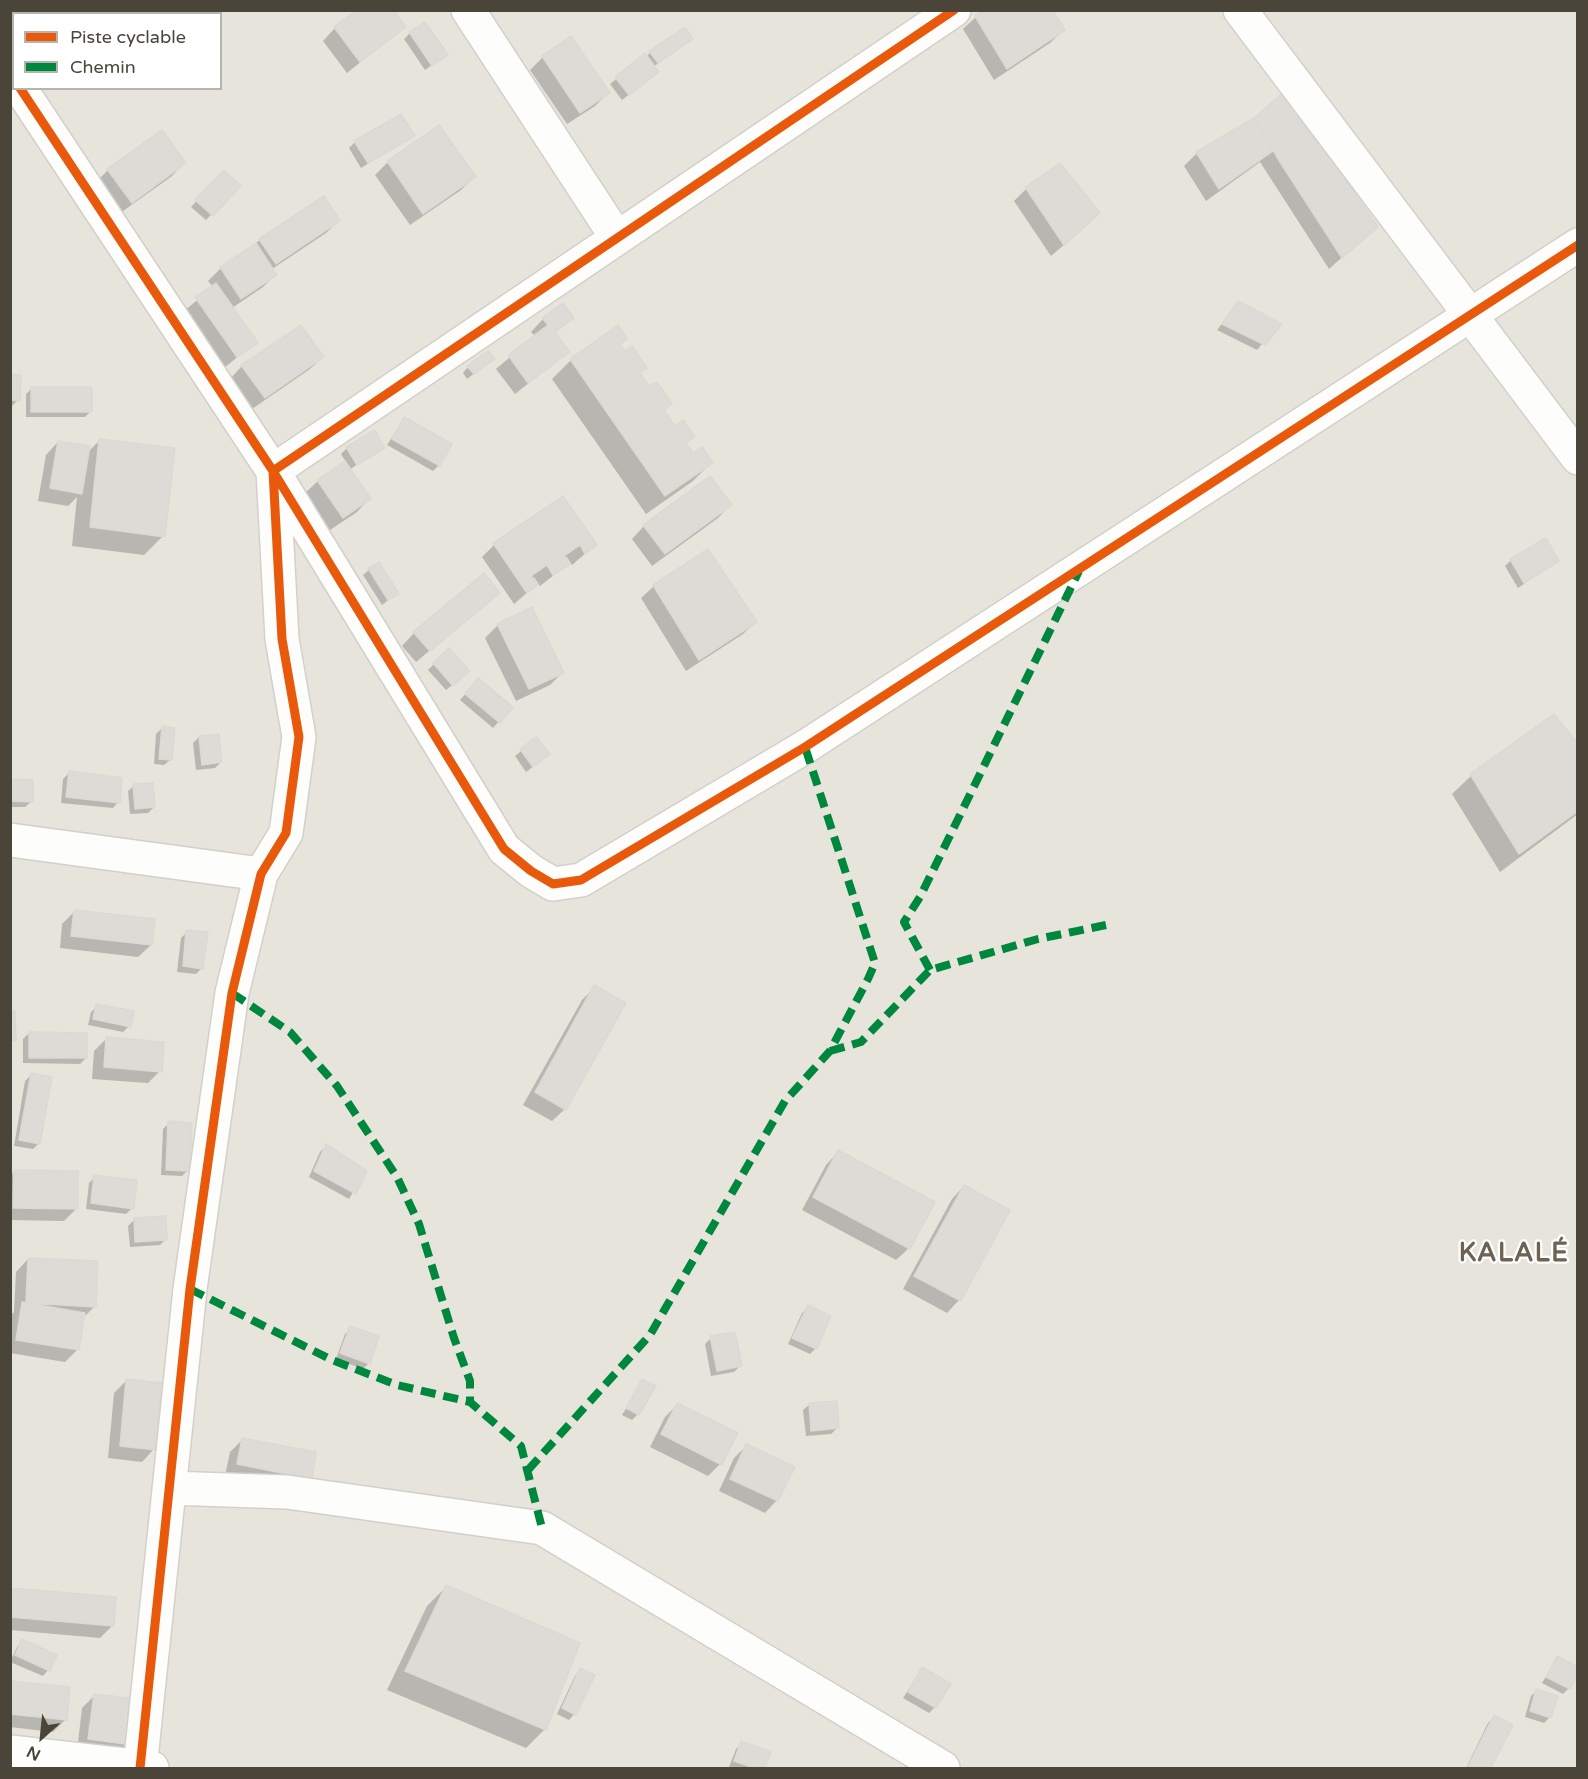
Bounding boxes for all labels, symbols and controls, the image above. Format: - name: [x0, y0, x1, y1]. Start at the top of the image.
- legend: [12, 12, 222, 90]
- text: Piste cyclable: [70, 26, 186, 48]
- text: Chemin: [70, 56, 136, 78]
- district label: KALALÉ: [1459, 1238, 1569, 1270]
- north arrow: [12, 1707, 72, 1767]
- text: N: [24, 1741, 44, 1765]

